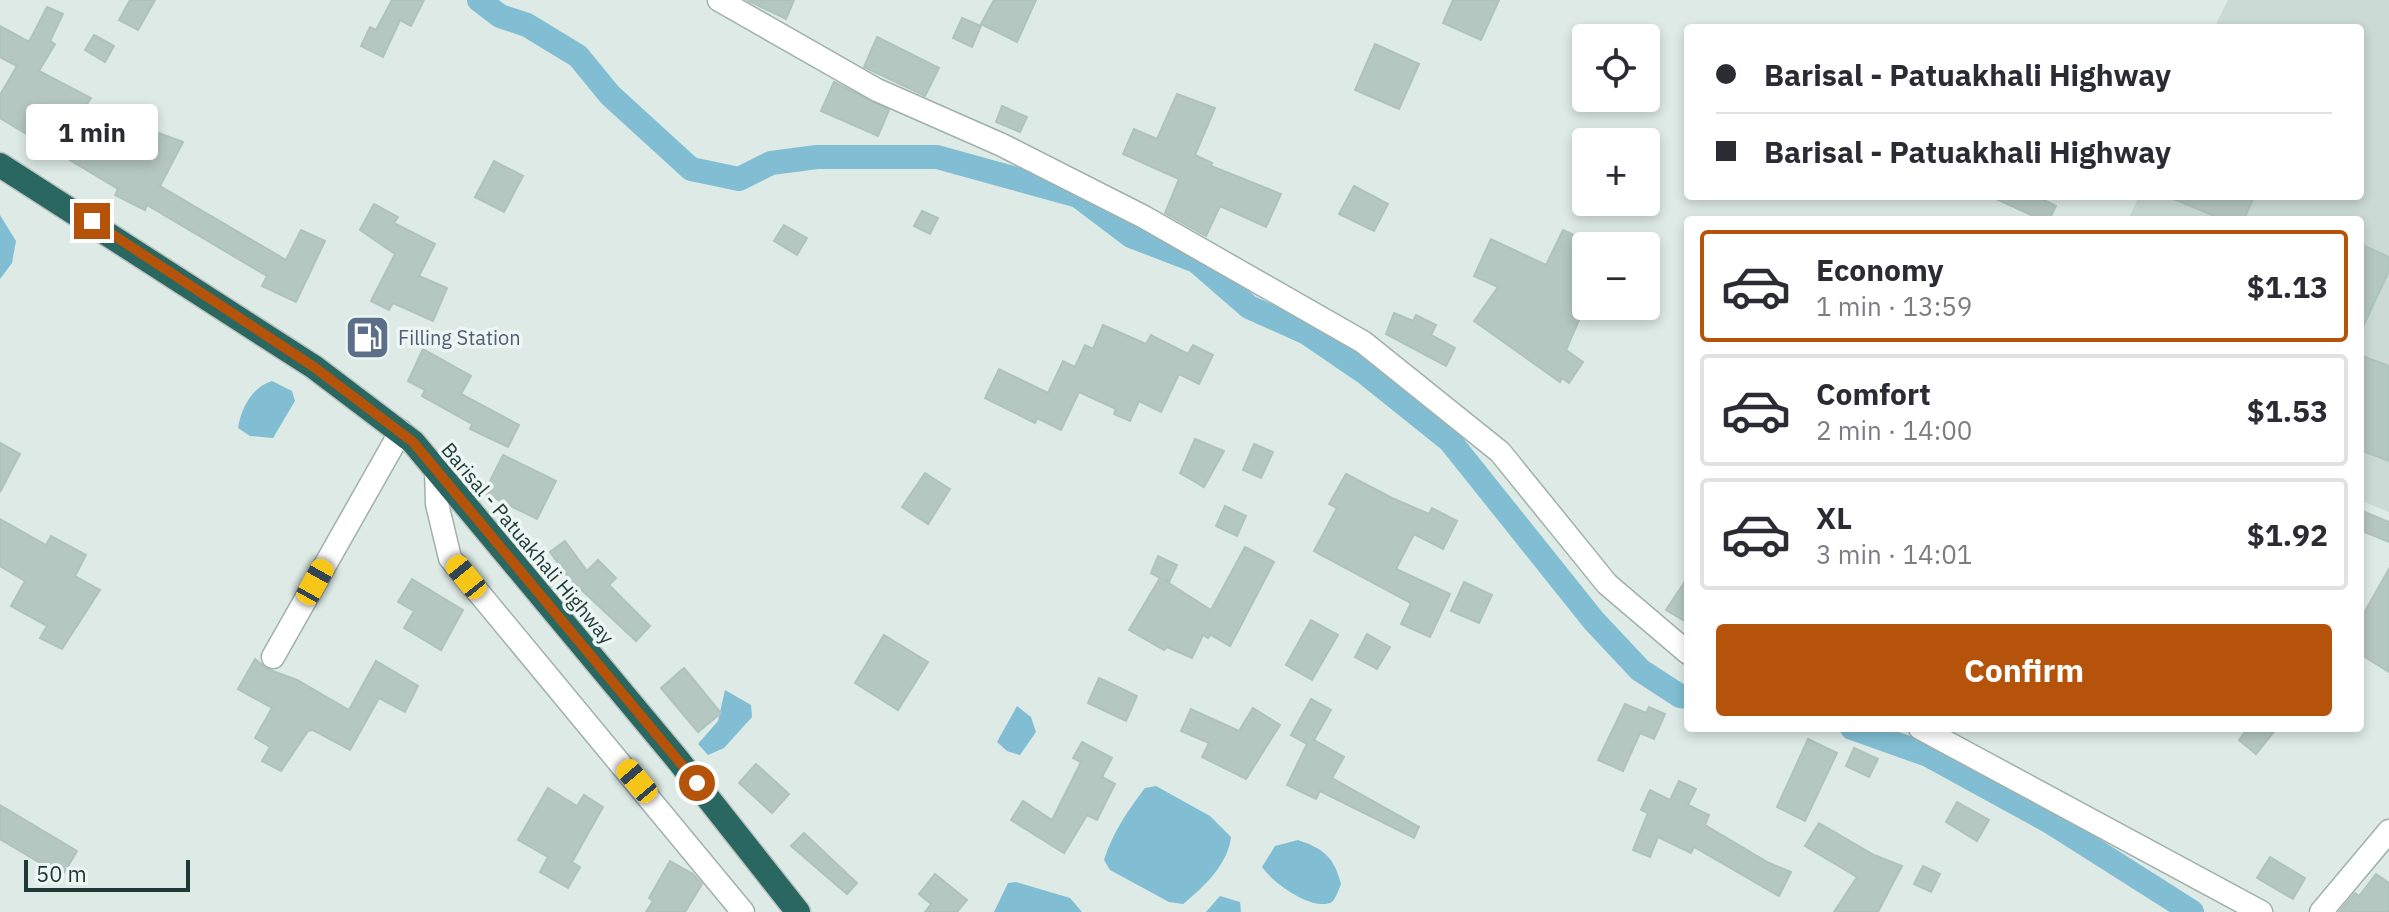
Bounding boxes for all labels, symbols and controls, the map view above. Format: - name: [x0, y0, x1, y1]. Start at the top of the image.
- map controls: [1572, 24, 1660, 320]
- button: locate: [1572, 24, 1660, 112]
- text: Barisal - Patuakhali Highway: [1764, 55, 2171, 94]
- callout: 1 min: [26, 105, 158, 161]
- text: 1 min: [58, 115, 126, 149]
- button: +: [1572, 128, 1660, 216]
- text: Barisal - Patuakhali Highway: [1764, 132, 2171, 171]
- route end: [74, 203, 110, 239]
- button: −: [1572, 232, 1660, 320]
- icon: car: [1720, 250, 1792, 322]
- text: Economy: [1816, 250, 1944, 289]
- text: $1.13: [2247, 267, 2328, 306]
- text: 1 min · 13:59: [1816, 289, 1972, 323]
- fuel station icon: Filling Station: [343, 313, 391, 361]
- place label: Filling Station: [398, 324, 521, 351]
- icon: car: [1720, 374, 1792, 446]
- text: Comfort: [1816, 374, 1931, 413]
- text: $1.53: [2247, 391, 2328, 430]
- text: 2 min · 14:00: [1816, 413, 1972, 447]
- street label: Barisal - Patuakhali Highway: [436, 436, 620, 650]
- icon: car: [1720, 498, 1792, 570]
- text: XL: [1816, 498, 1852, 537]
- text: $1.92: [2247, 515, 2328, 554]
- text: 3 min · 14:01: [1816, 537, 1972, 571]
- car: [442, 551, 490, 603]
- car: [293, 555, 337, 609]
- button: Confirm: [1716, 624, 2332, 716]
- car: [612, 755, 662, 807]
- route start: [679, 765, 715, 801]
- scale bar: [24, 856, 190, 892]
- text: 50 m: [36, 859, 87, 888]

